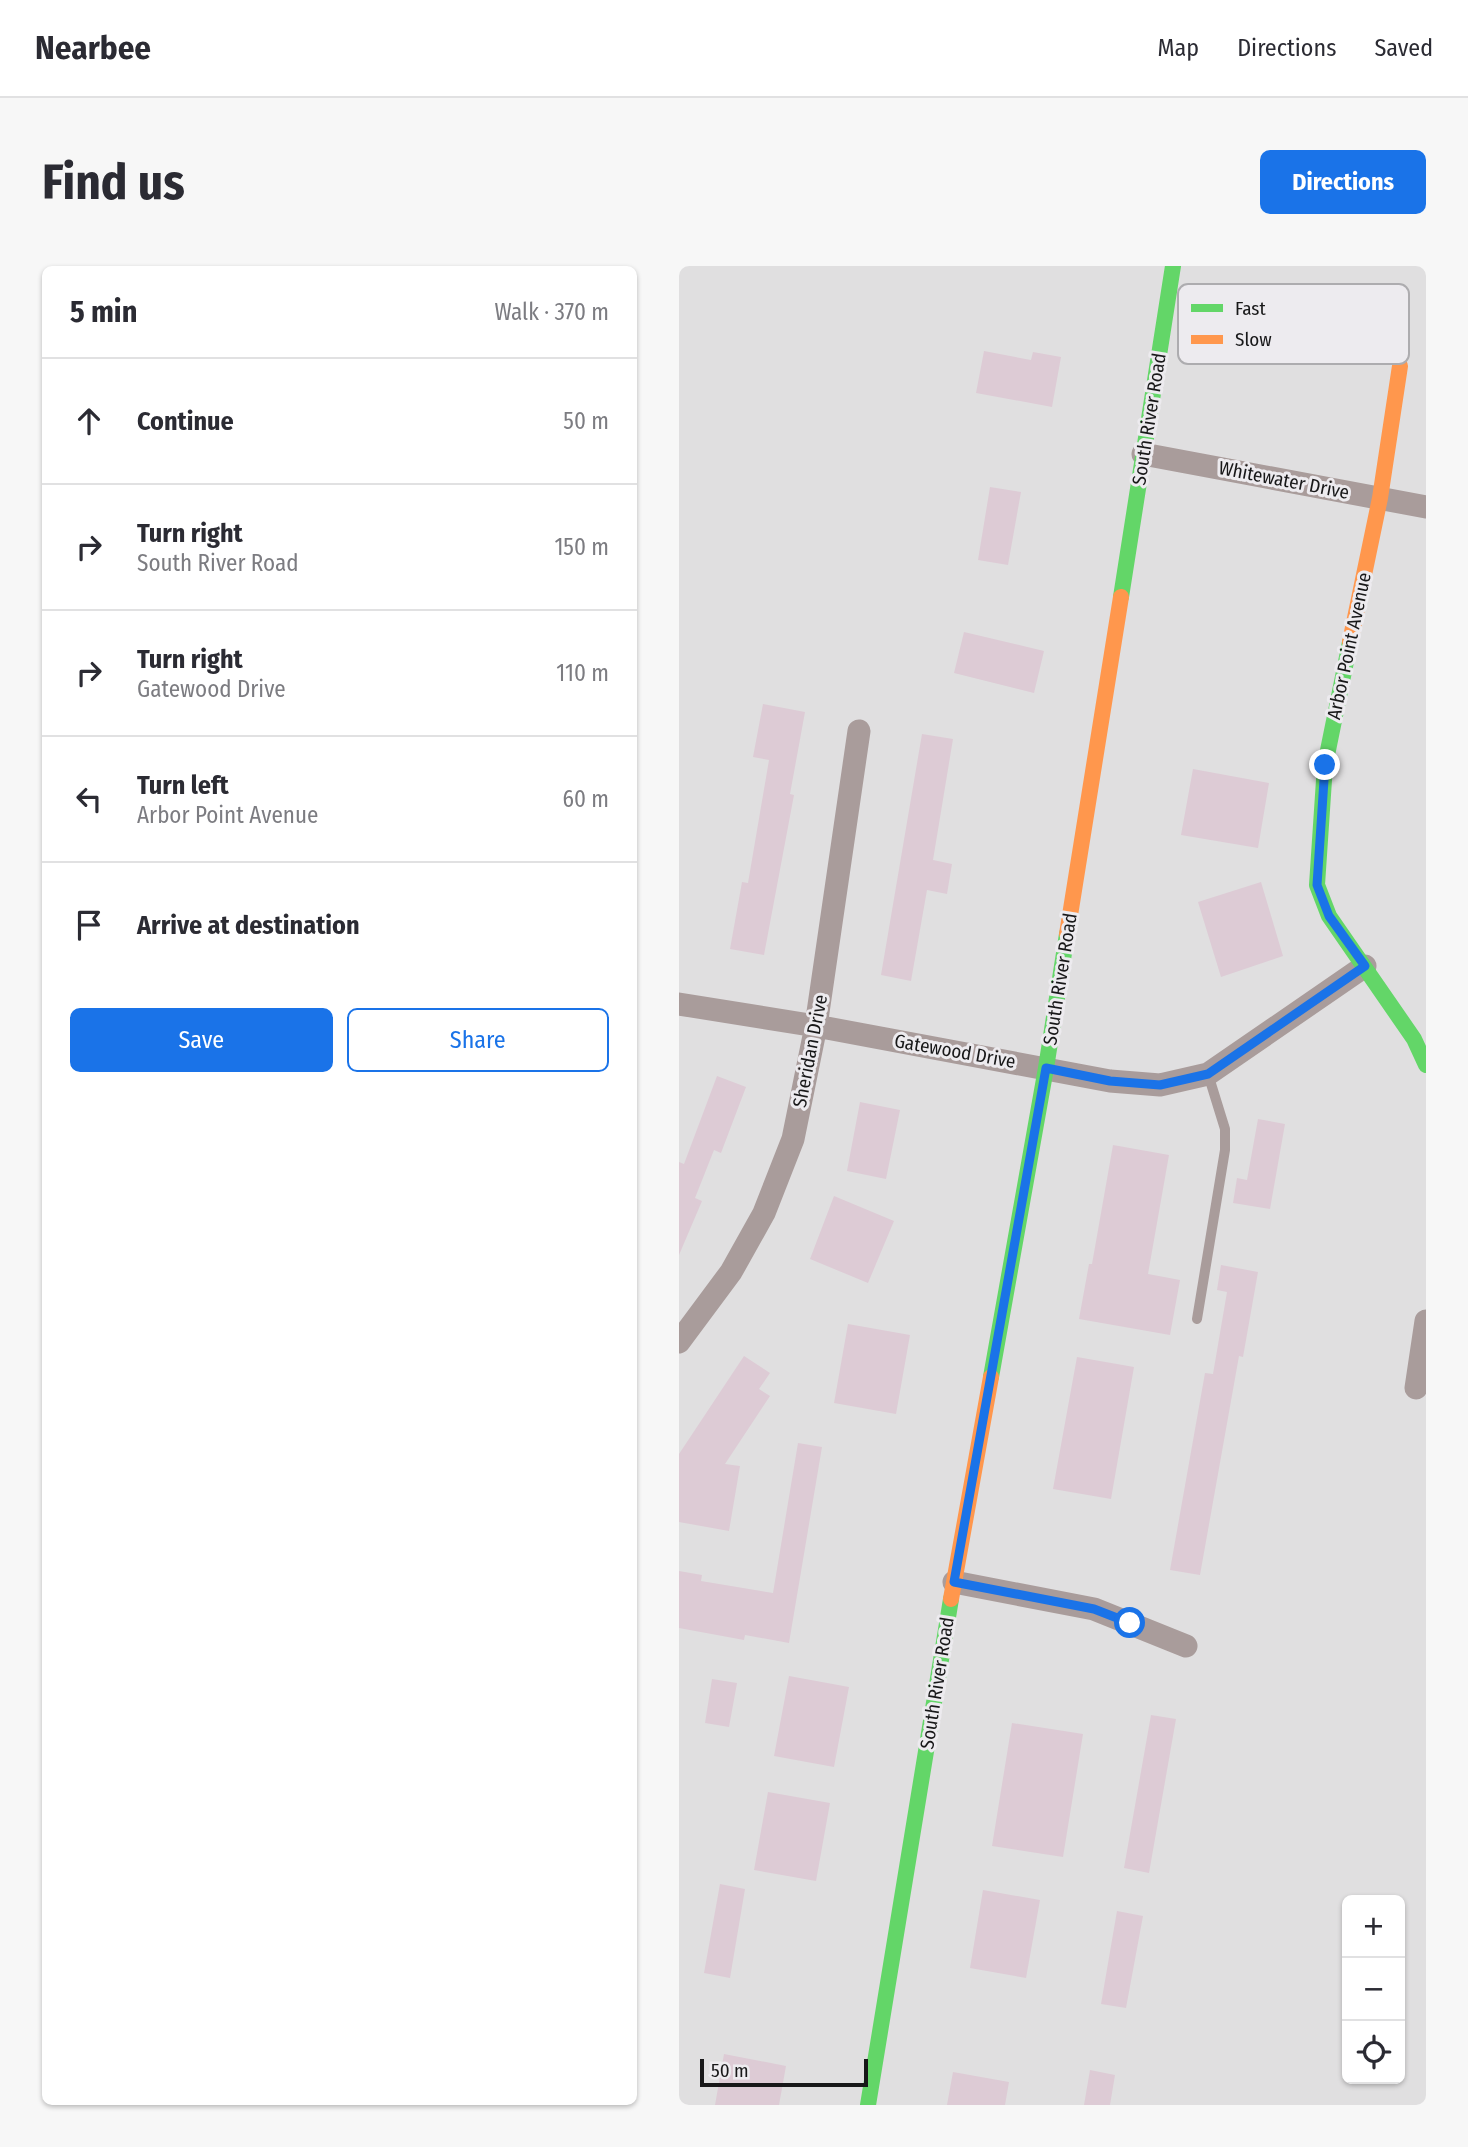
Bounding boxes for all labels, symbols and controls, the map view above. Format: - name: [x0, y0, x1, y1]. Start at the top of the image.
- text: Nearbee: [35, 28, 151, 68]
- text: Map: [1158, 34, 1199, 62]
- text: Directions: [1237, 34, 1336, 62]
- text: Saved: [1374, 34, 1433, 62]
- button: Directions: [1260, 150, 1426, 214]
- text: Find us: [42, 153, 185, 212]
- legend: [1178, 284, 1409, 364]
- text: 5 min: [70, 294, 137, 330]
- text: Fast: [1235, 297, 1266, 320]
- text: Walk · 370 m: [495, 298, 609, 326]
- text: Slow: [1235, 328, 1272, 351]
- street label: South River Road: [1127, 351, 1171, 487]
- icon: ahead: [70, 402, 108, 440]
- text: Continue: [137, 406, 234, 437]
- text: 50 m: [563, 407, 609, 435]
- street label: Whitewater Drive: [1217, 456, 1351, 504]
- text: Turn right: [137, 518, 243, 549]
- icon: right: [70, 528, 108, 566]
- text: 150 m: [554, 533, 609, 561]
- text: South River Road: [137, 549, 299, 577]
- street label: Arbor Point Avenue: [1322, 570, 1376, 722]
- text: Turn right: [137, 644, 243, 675]
- icon: right: [70, 654, 108, 692]
- text: 110 m: [556, 659, 609, 687]
- text: Gatewood Drive: [137, 675, 286, 703]
- route end: [1309, 749, 1340, 780]
- text: Turn left: [137, 770, 229, 801]
- icon: left: [70, 780, 108, 818]
- text: 60 m: [563, 785, 609, 813]
- text: Arbor Point Avenue: [137, 801, 318, 829]
- icon: arrive: [70, 906, 108, 944]
- text: Arrive at destination: [137, 910, 360, 941]
- street label: South River Road: [1038, 911, 1082, 1047]
- street label: Sheridan Drive: [788, 993, 832, 1109]
- button: Save: [70, 1008, 333, 1072]
- button: Share: [347, 1008, 609, 1072]
- street label: Gatewood Drive: [893, 1029, 1017, 1073]
- route start: [1114, 1607, 1145, 1638]
- street label: South River Road: [915, 1615, 959, 1751]
- map controls: [1342, 1895, 1405, 2084]
- button: +: [1342, 1895, 1405, 1958]
- button: −: [1342, 1958, 1405, 2021]
- button: locate: [1342, 2021, 1405, 2084]
- scale bar: [700, 2056, 868, 2088]
- text: 50 m: [711, 2059, 749, 2082]

